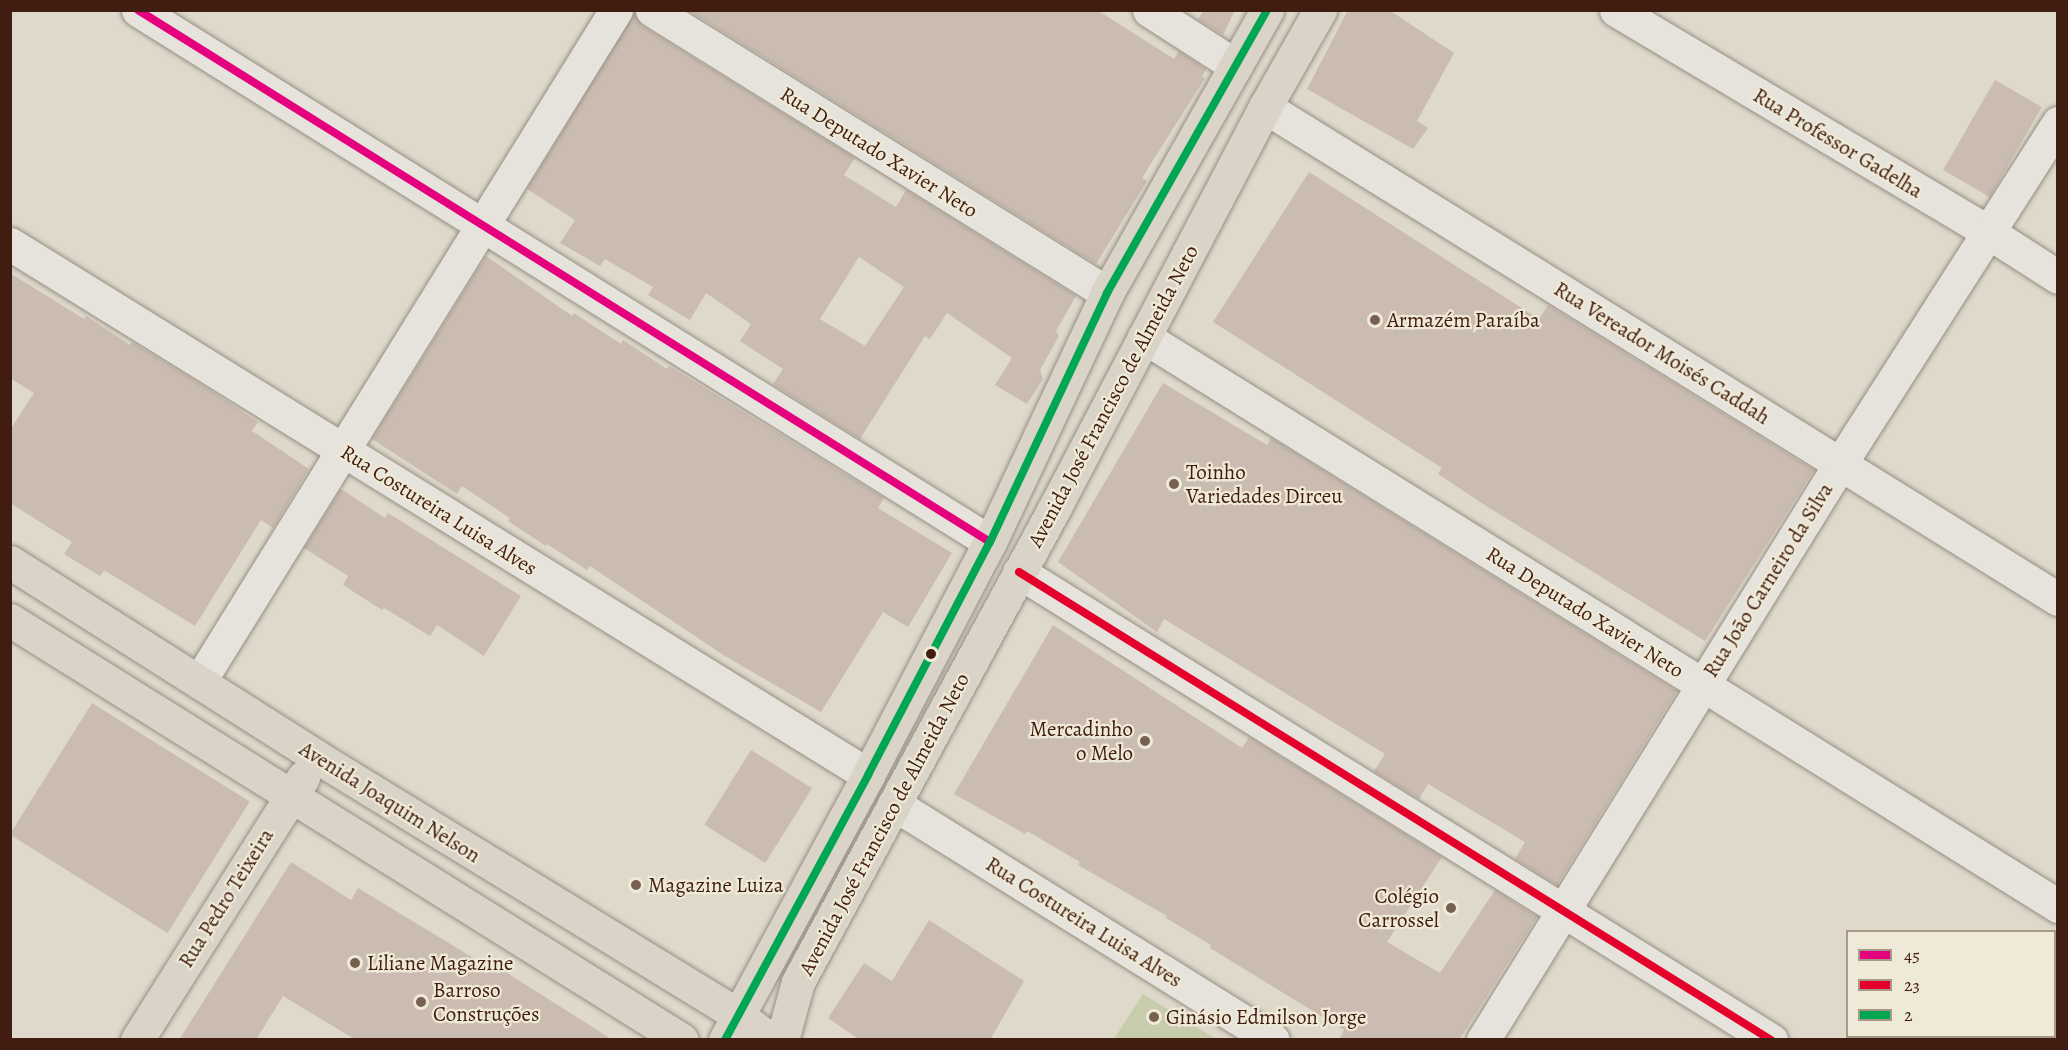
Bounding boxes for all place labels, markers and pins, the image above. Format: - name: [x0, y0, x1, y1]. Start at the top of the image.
- place label: Armazém Paraíba: [1387, 307, 1540, 333]
- marker: Armazém Paraíba: [1368, 313, 1382, 327]
- place label: Toinho Variedades Dirceu: [1186, 459, 1343, 509]
- marker: Toinho Variedades Dirceu: [1167, 477, 1181, 491]
- unlabelled marker: [925, 648, 937, 660]
- place label: Mercadinho o Melo: [1030, 716, 1133, 766]
- marker: Mercadinho o Melo: [1138, 734, 1152, 748]
- place label: Magazine Luiza: [648, 872, 783, 898]
- marker: Magazine Luiza: [629, 878, 643, 892]
- place label: Colégio Carrossel: [1358, 883, 1439, 933]
- marker: Colégio Carrossel: [1444, 901, 1458, 915]
- place label: Liliane Magazine: [367, 950, 513, 976]
- marker: Liliane Magazine: [348, 956, 362, 970]
- place label: Barroso Construções: [433, 977, 539, 1027]
- marker: Barroso Construções: [414, 995, 428, 1009]
- place label: Ginásio Edmilson Jorge: [1166, 1004, 1366, 1030]
- marker: Ginásio Edmilson Jorge: [1147, 1010, 1161, 1024]

